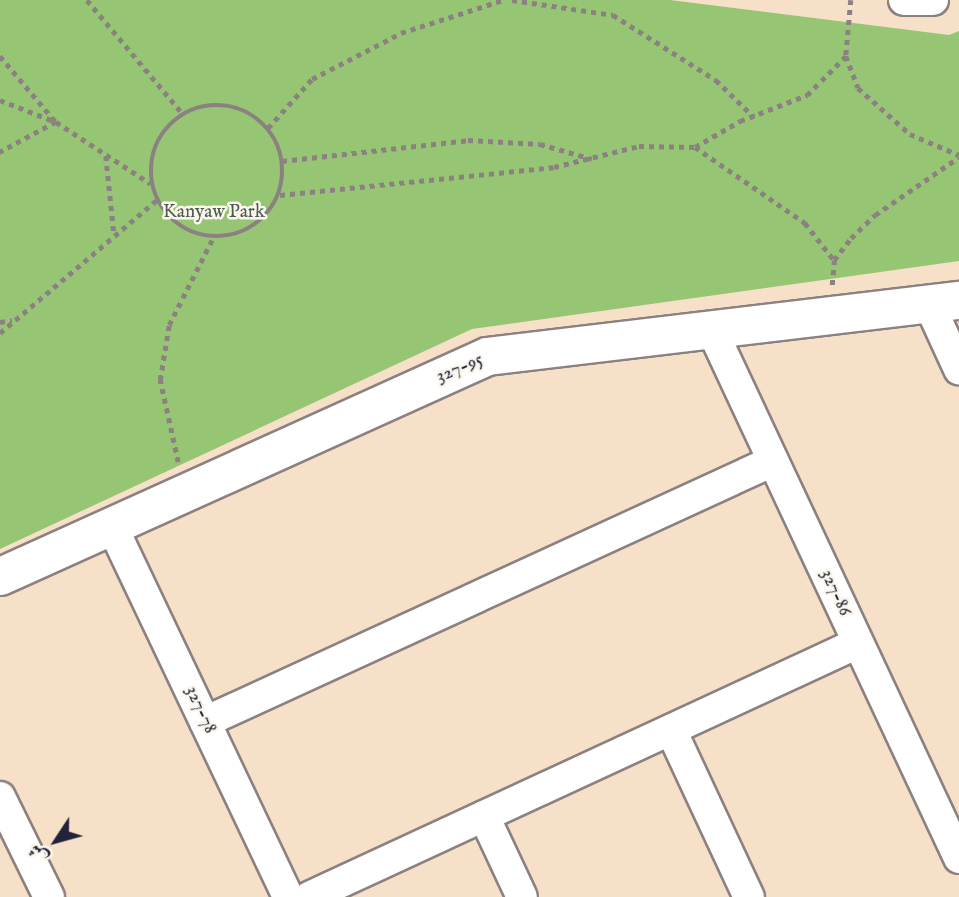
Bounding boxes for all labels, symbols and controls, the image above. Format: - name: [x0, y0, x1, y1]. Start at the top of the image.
- park label: Kanyaw Park: [163, 202, 265, 224]
- street label: 327-95: [433, 349, 487, 389]
- street label: 327-86: [814, 566, 856, 620]
- street label: 327-78: [179, 683, 221, 737]
- north arrow: [21, 806, 91, 876]
- text: ش: [24, 839, 54, 868]

